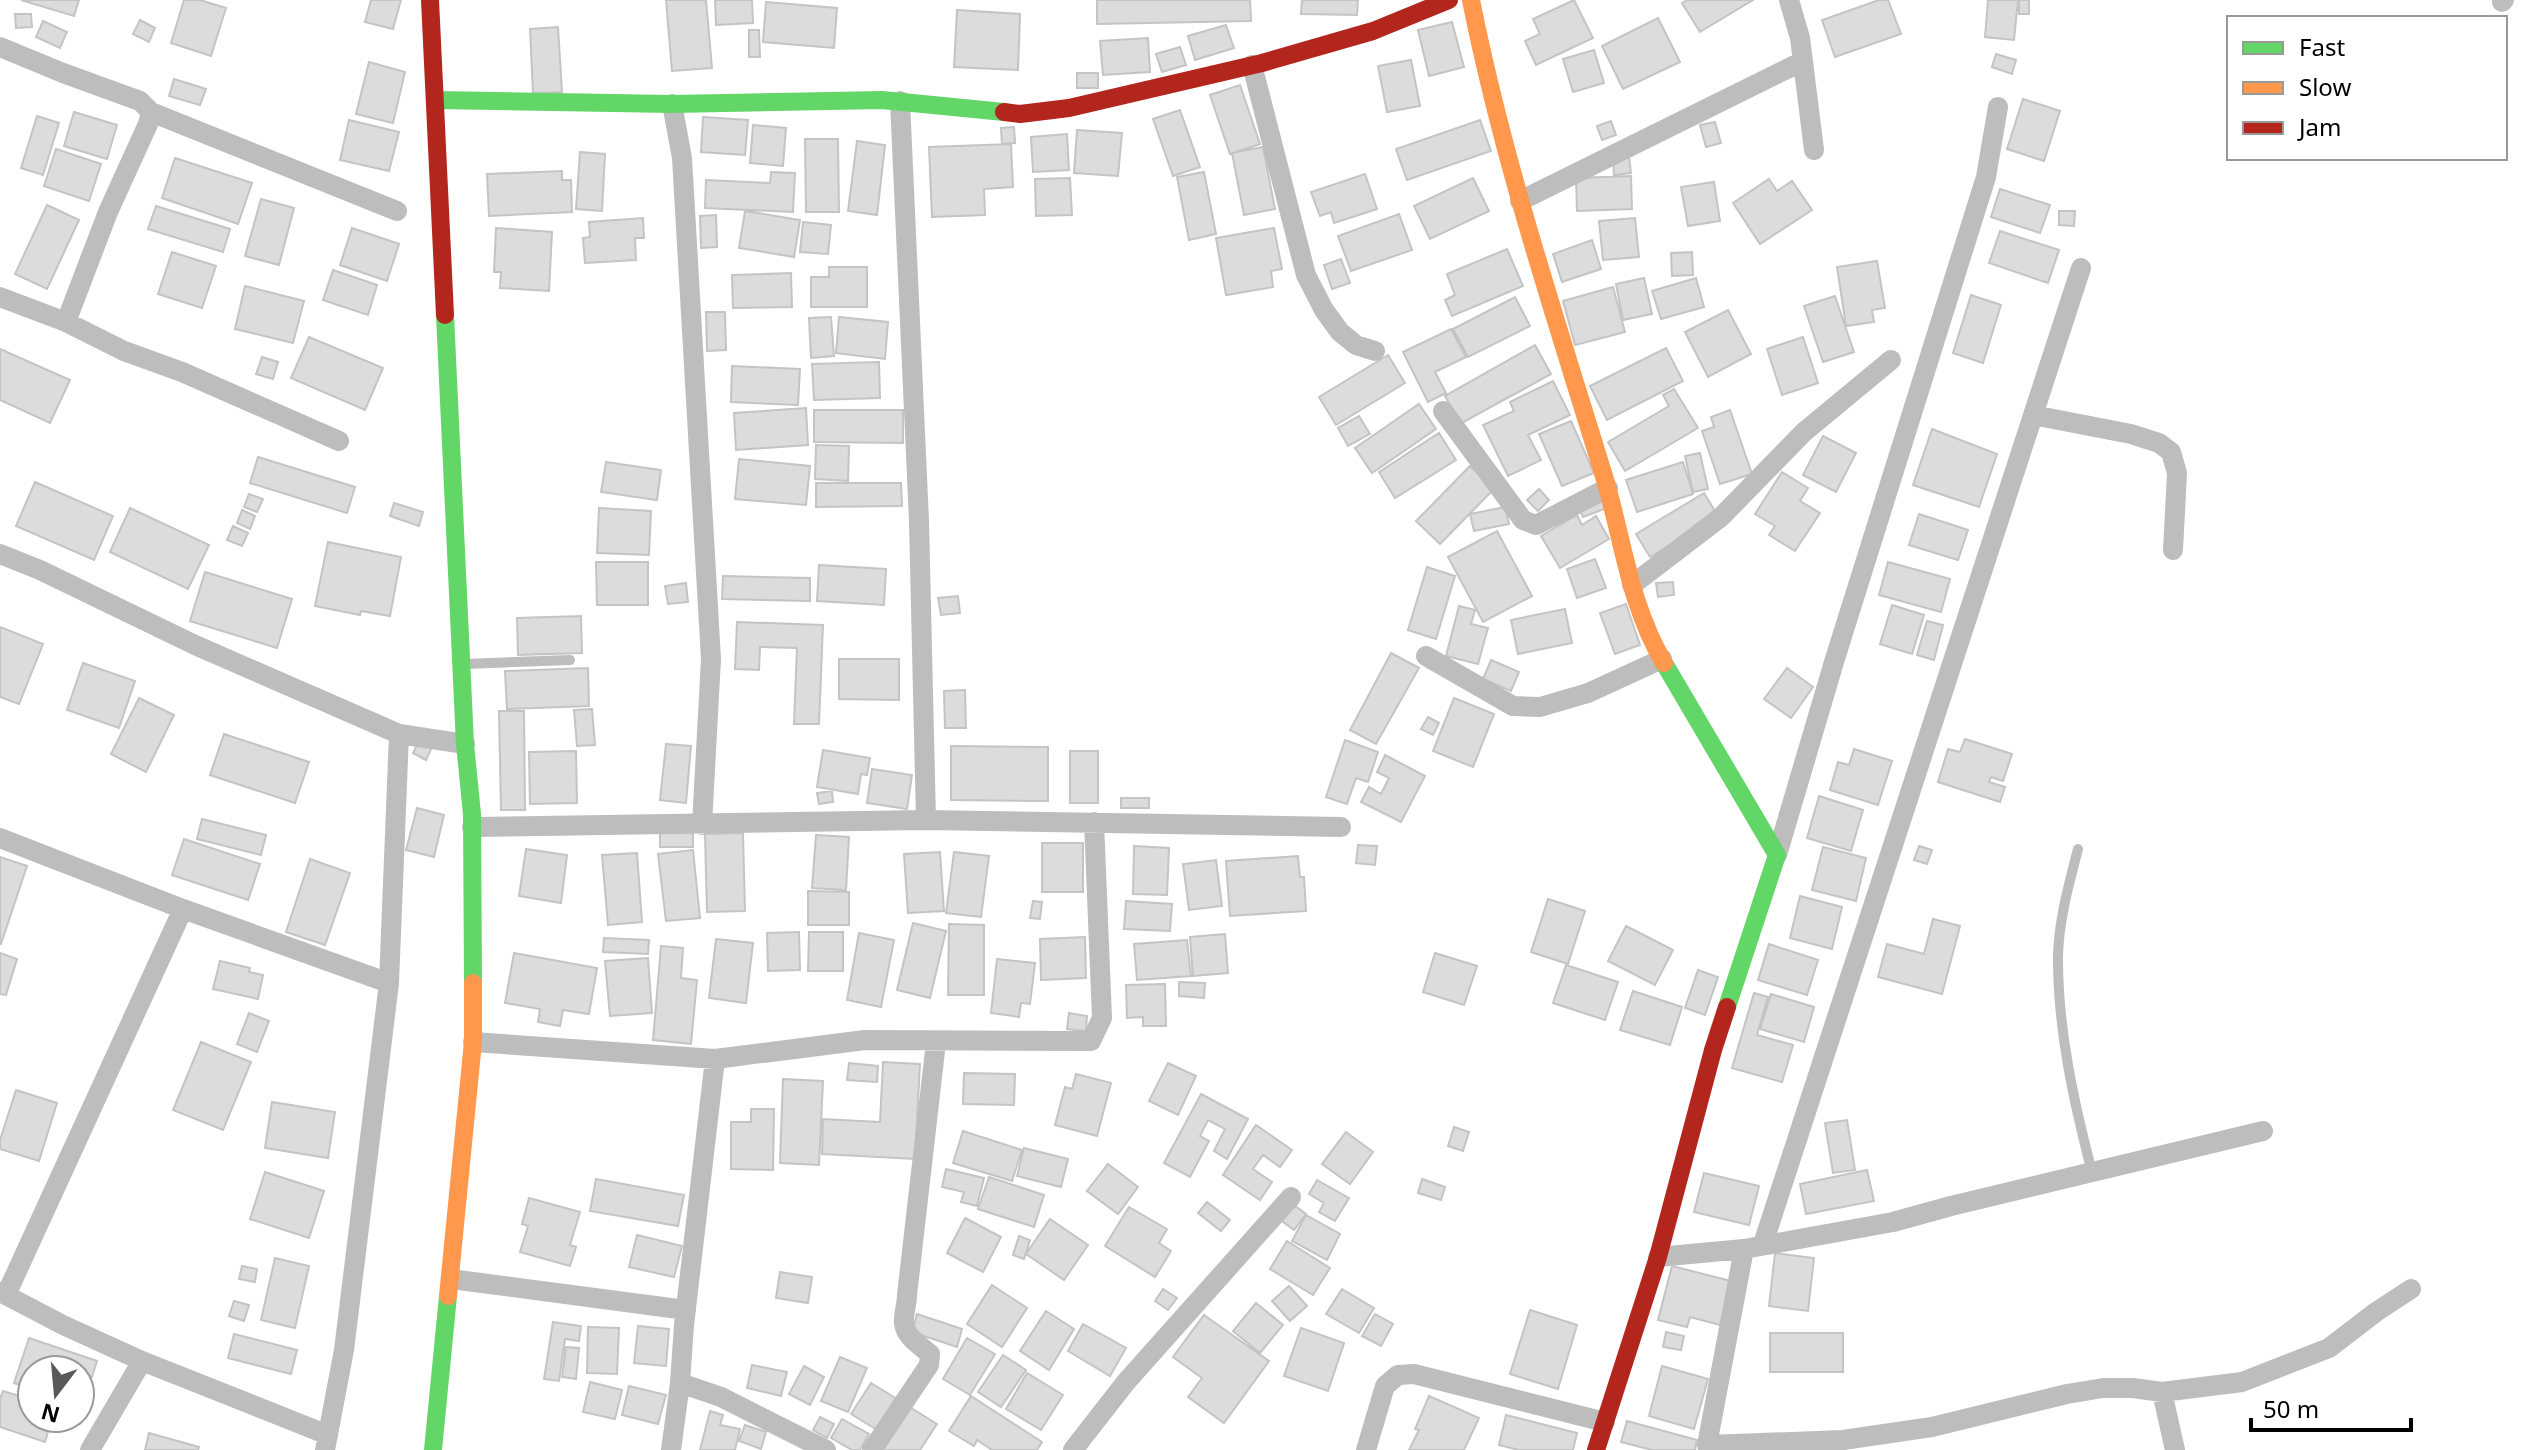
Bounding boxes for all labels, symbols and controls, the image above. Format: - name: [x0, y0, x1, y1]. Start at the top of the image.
- legend: [2227, 16, 2507, 160]
- text: Fast: [2299, 30, 2345, 63]
- text: Slow: [2299, 70, 2351, 103]
- text: Jam: [2297, 110, 2341, 143]
- north arrow: [16, 1354, 96, 1434]
- scale bar: [2251, 1382, 2411, 1432]
- text: 50 m: [2263, 1392, 2319, 1425]
- text: N: [37, 1397, 63, 1431]

